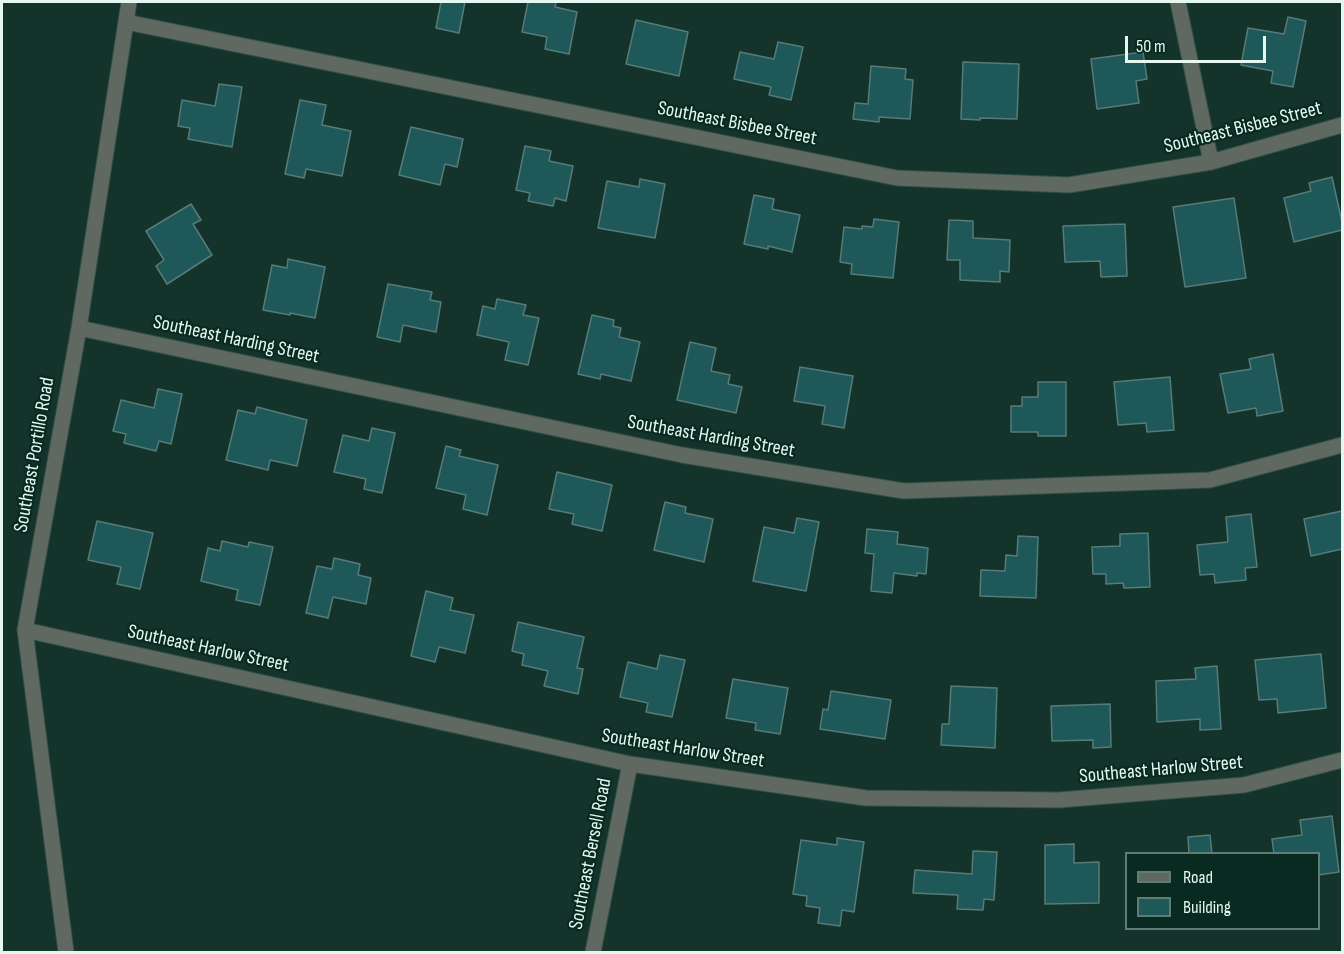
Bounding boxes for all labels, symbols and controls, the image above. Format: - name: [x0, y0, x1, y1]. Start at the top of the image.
- scale bar: [1128, 24, 1269, 62]
- text: 50 m: [1136, 36, 1166, 57]
- street label: Southeast Bisbee Street: [655, 97, 819, 151]
- street label: Southeast Bisbee Street: [1162, 97, 1324, 159]
- street label: Southeast Harding Street: [151, 311, 321, 369]
- street label: Southeast Portillo Road: [10, 376, 60, 534]
- street label: Southeast Harding Street: [626, 410, 796, 464]
- street label: Southeast Harlow Street: [125, 620, 291, 678]
- street label: Southeast Harlow Street: [600, 724, 766, 774]
- street label: Southeast Harlow Street: [1078, 751, 1244, 789]
- street label: Southeast Bersell Road: [565, 776, 617, 932]
- legend: [1125, 852, 1320, 930]
- text: Road: [1183, 867, 1213, 888]
- text: Building: [1183, 897, 1231, 918]

